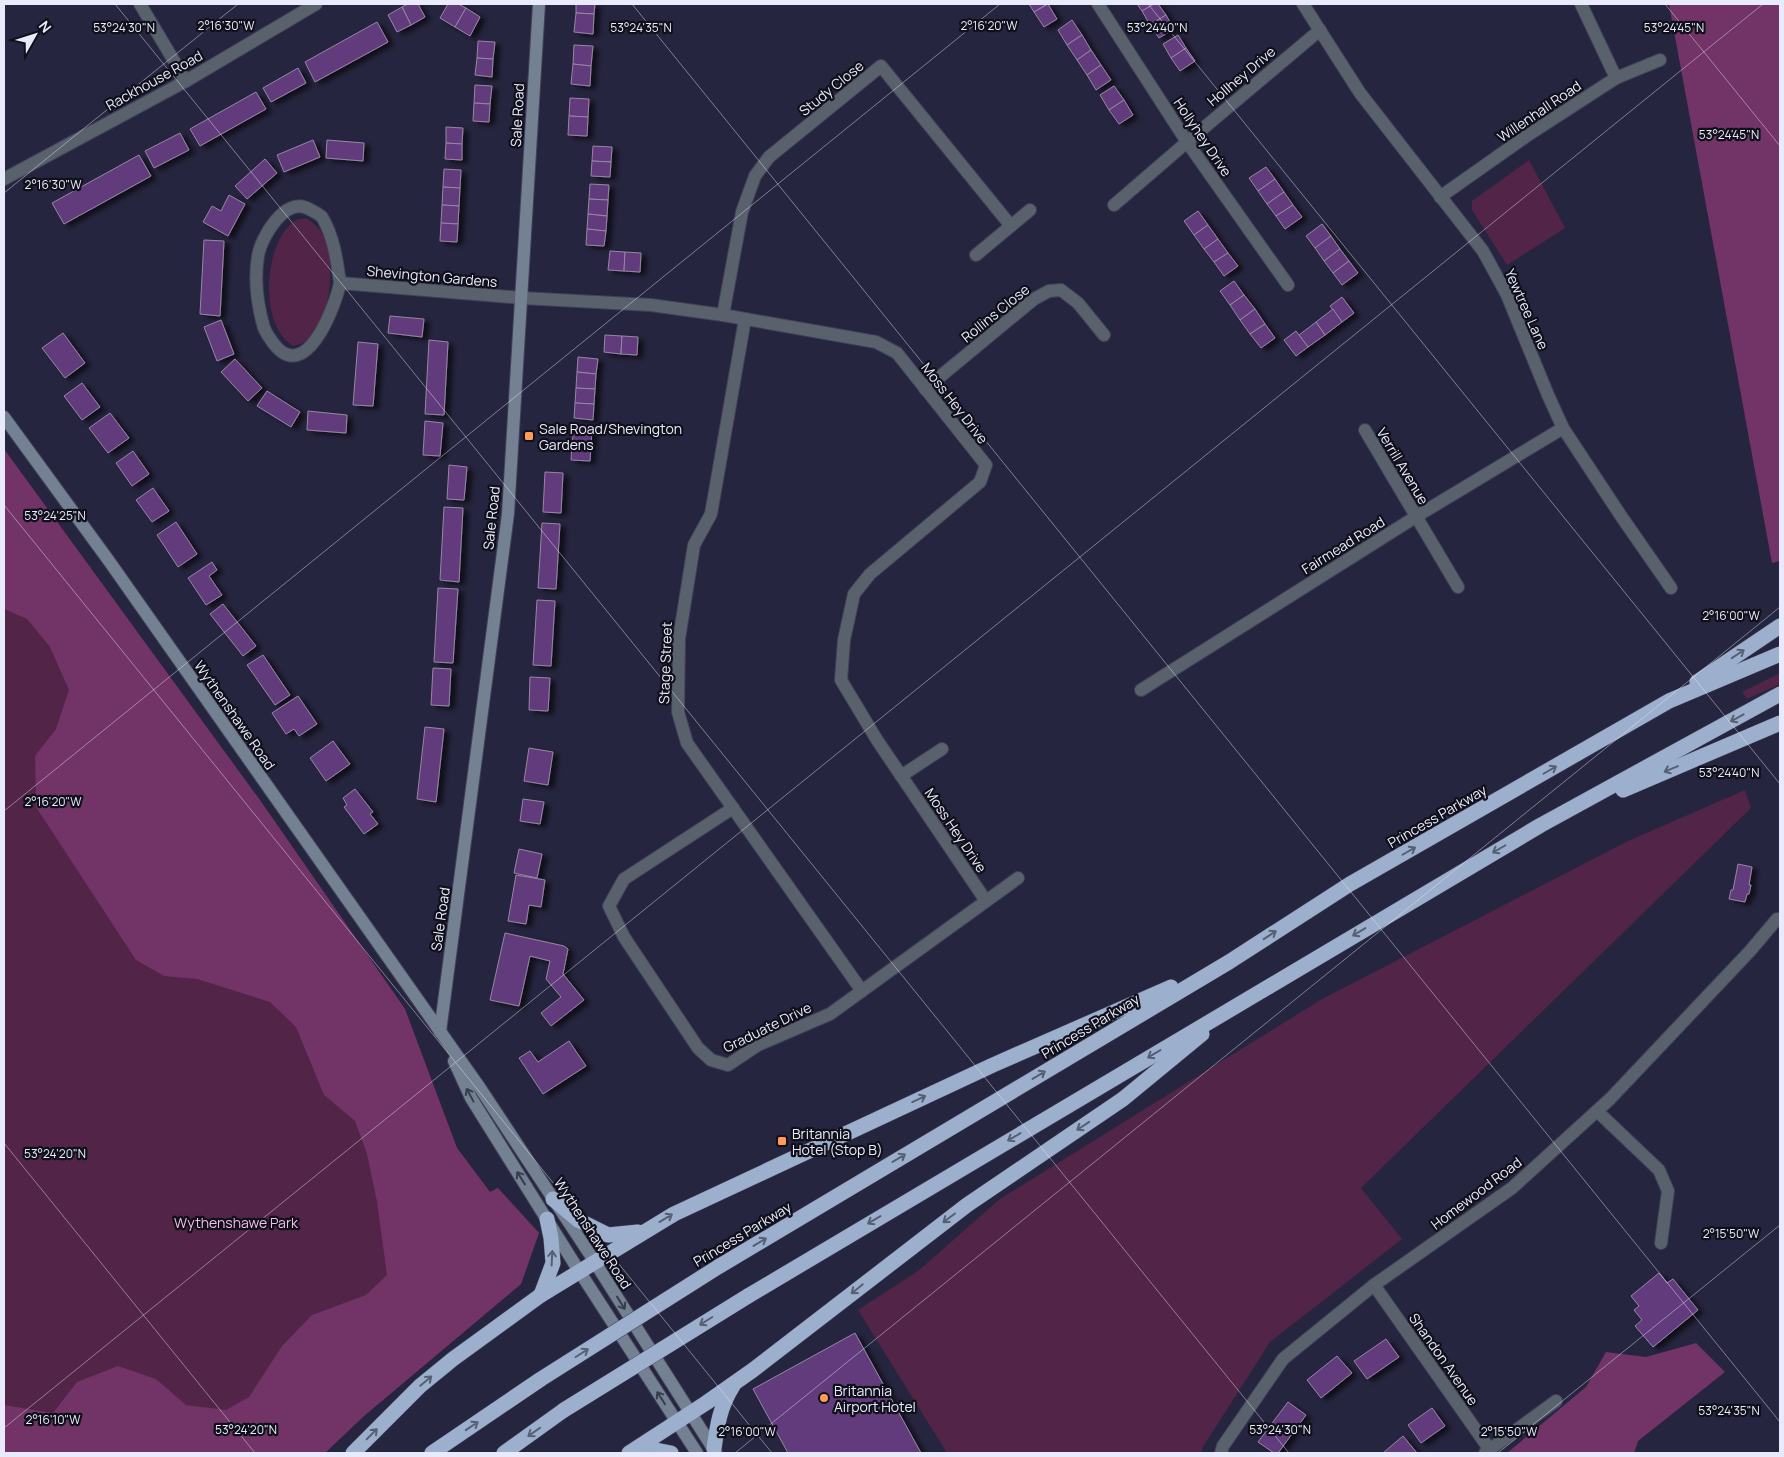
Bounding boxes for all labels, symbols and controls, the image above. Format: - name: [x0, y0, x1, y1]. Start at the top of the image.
- north arrow: [10, 10, 60, 60]
- text: N: [35, 17, 56, 36]
- text: 2°16'30"W: [198, 17, 255, 34]
- text: 2°16'20"W: [960, 17, 1018, 34]
- text: 53°24'30"N: [93, 19, 155, 36]
- text: 53°24'35"N: [610, 19, 672, 36]
- text: 53°24'40"N: [1127, 19, 1187, 36]
- text: 53°24'45"N: [1644, 19, 1704, 36]
- street label: Hollhey Drive: [1203, 42, 1279, 110]
- street label: Rackhouse Road: [102, 46, 206, 114]
- street label: Study Close: [795, 56, 867, 120]
- street label: Willenhall Road: [1493, 76, 1585, 146]
- street label: Sale Road: [506, 83, 528, 147]
- street label: Hollyhey Drive: [1170, 94, 1236, 180]
- text: 53°24'45"N: [1699, 126, 1759, 143]
- text: 2°16'30"W: [25, 176, 82, 193]
- street label: Shevington Gardens: [366, 261, 498, 291]
- street label: Yewtree Lane: [1501, 266, 1553, 352]
- street label: Rollins Close: [957, 280, 1033, 346]
- street label: Moss Hey Drive: [917, 359, 993, 447]
- place label: Sale Road/Shevington Gardens: [539, 419, 682, 454]
- street label: Verrill Avenue: [1373, 424, 1433, 508]
- marker: Sale Road/Shevington Gardens: [523, 430, 535, 442]
- street label: Sale Road: [478, 485, 504, 551]
- text: 53°24'25"N: [24, 507, 86, 524]
- street label: Fairmead Road: [1298, 512, 1388, 578]
- text: 2°16'00"W: [1702, 607, 1761, 624]
- street label: Stage Street: [654, 621, 676, 705]
- one-way arrow: [1731, 649, 1745, 659]
- street label: Wythenshawe Road: [190, 657, 280, 773]
- one-way arrow: [1731, 713, 1745, 723]
- one-way arrow: [1542, 764, 1556, 774]
- text: 53°24'40"N: [1699, 764, 1759, 781]
- one-way arrow: [1664, 765, 1679, 775]
- street label: Princess Parkway: [1384, 780, 1490, 852]
- street label: Moss Hey Drive: [921, 784, 991, 876]
- text: 2°16'20"W: [24, 793, 82, 810]
- one-way arrow: [1401, 845, 1415, 855]
- one-way arrow: [1492, 845, 1506, 855]
- street label: Sale Road: [426, 886, 454, 952]
- one-way arrow: [1352, 927, 1366, 937]
- one-way arrow: [1263, 930, 1277, 940]
- street label: Princess Parkway: [1037, 989, 1143, 1063]
- street label: Graduate Drive: [720, 997, 814, 1057]
- one-way arrow: [1147, 1050, 1161, 1060]
- one-way arrow: [1031, 1069, 1045, 1079]
- one-way arrow: [465, 1088, 475, 1103]
- one-way arrow: [912, 1094, 927, 1104]
- one-way arrow: [1076, 1121, 1090, 1131]
- place label: Britannia Hotel (Stop B): [792, 1124, 883, 1159]
- one-way arrow: [1008, 1133, 1022, 1143]
- marker: Britannia Hotel (Stop B): [776, 1135, 788, 1147]
- text: 53°24'20"N: [24, 1145, 86, 1162]
- one-way arrow: [892, 1153, 907, 1163]
- street label: Homewood Road: [1427, 1153, 1525, 1233]
- one-way arrow: [516, 1172, 526, 1186]
- street label: Wythenshawe Road: [550, 1174, 636, 1292]
- street label: Princess Parkway: [689, 1197, 795, 1271]
- park label: Wythenshawe Park: [174, 1213, 299, 1232]
- one-way arrow: [659, 1213, 673, 1223]
- one-way arrow: [943, 1213, 956, 1224]
- one-way arrow: [868, 1216, 882, 1226]
- text: 2°15'50"W: [1703, 1225, 1760, 1242]
- one-way arrow: [752, 1236, 766, 1246]
- one-way arrow: [548, 1251, 557, 1267]
- one-way arrow: [851, 1284, 864, 1295]
- one-way arrow: [616, 1295, 626, 1309]
- street label: Shandon Avenue: [1405, 1309, 1483, 1409]
- one-way arrow: [700, 1317, 714, 1327]
- one-way arrow: [574, 1348, 588, 1358]
- one-way arrow: [419, 1375, 432, 1386]
- place label: Britannia Airport Hotel: [834, 1381, 916, 1416]
- one-way arrow: [656, 1391, 666, 1405]
- marker: Britannia Airport Hotel: [818, 1392, 830, 1404]
- text: 53°24'35"N: [1698, 1402, 1760, 1419]
- text: 2°16'10"W: [26, 1411, 81, 1428]
- text: 53°24'20"N: [215, 1421, 277, 1438]
- one-way arrow: [465, 1421, 479, 1431]
- text: 53°24'30"N: [1249, 1421, 1311, 1438]
- text: 2°16'00"W: [718, 1423, 777, 1440]
- text: 2°15'50"W: [1481, 1423, 1538, 1440]
- one-way arrow: [527, 1427, 541, 1437]
- one-way arrow: [366, 1428, 378, 1440]

